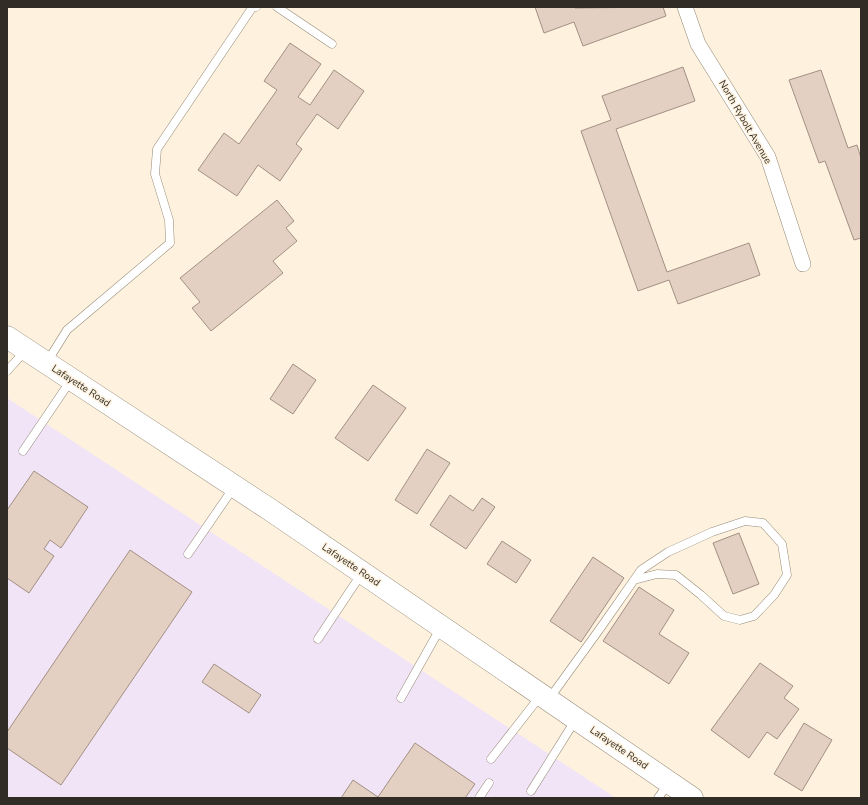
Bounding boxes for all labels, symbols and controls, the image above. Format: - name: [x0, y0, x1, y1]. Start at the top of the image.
- street label: North Rybolt Avenue: [715, 77, 775, 167]
- street label: Lafayette Road: [49, 362, 113, 410]
- street label: Lafayette Road: [319, 540, 383, 590]
- street label: Lafayette Road: [587, 723, 651, 773]

